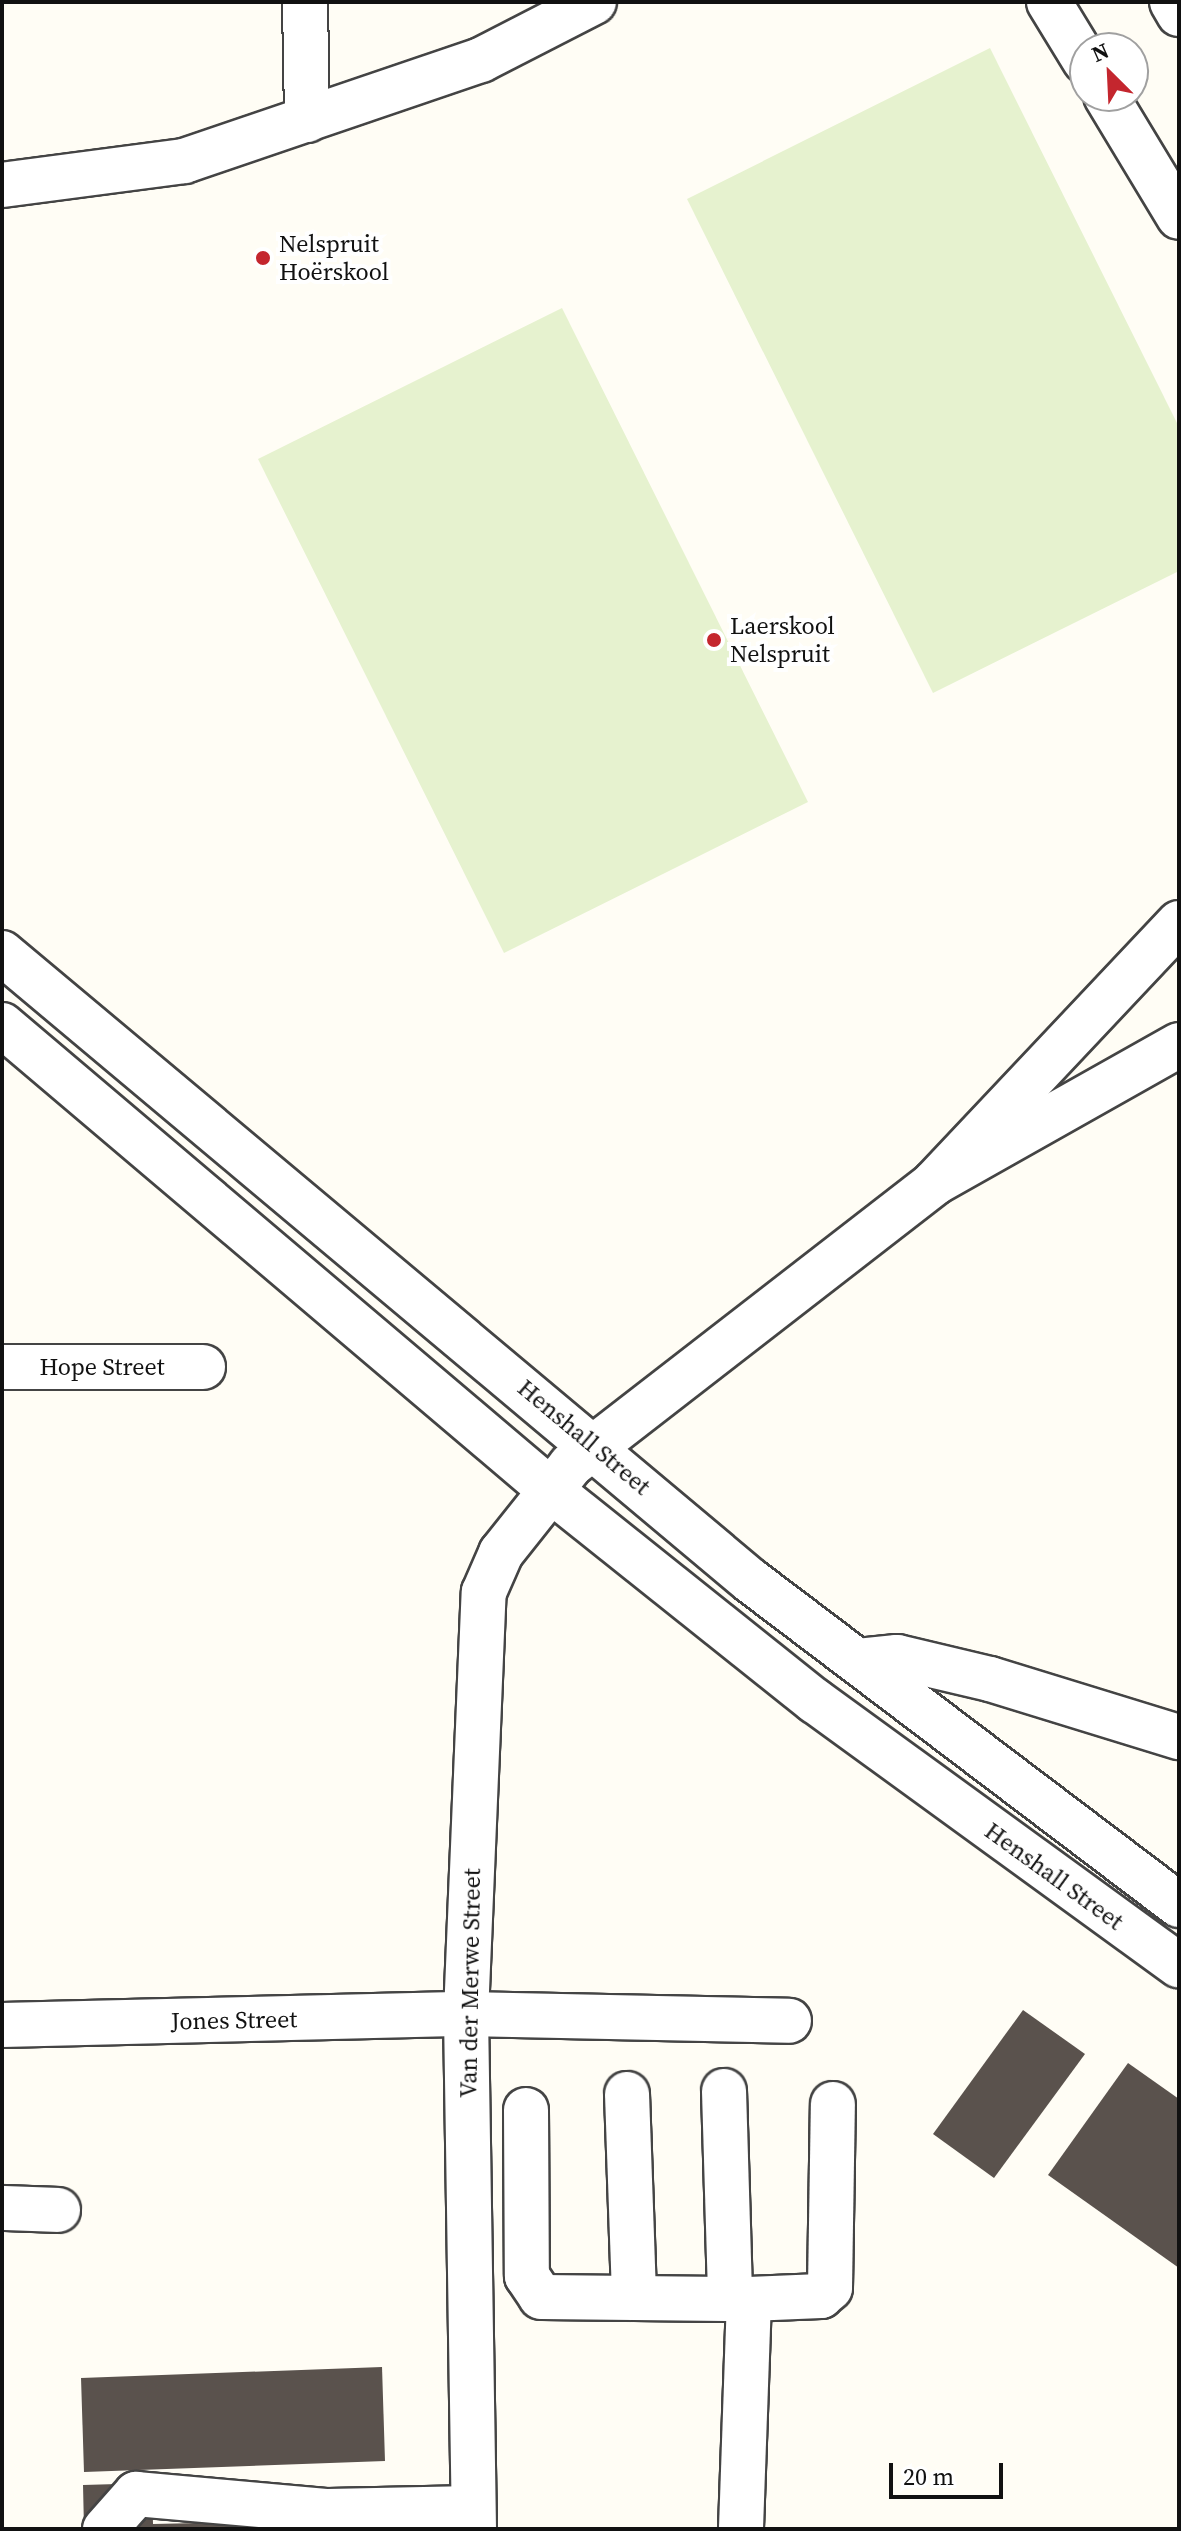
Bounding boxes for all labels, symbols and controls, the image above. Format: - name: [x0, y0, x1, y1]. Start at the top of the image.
- north arrow: [1069, 32, 1149, 112]
- text: N: [1087, 35, 1113, 69]
- place label: Nelspruit Hoërskool: [279, 230, 389, 286]
- marker: Nelspruit Hoërskool: [254, 249, 272, 267]
- place label: Laerskool Nelspruit: [730, 612, 835, 668]
- marker: Laerskool Nelspruit: [705, 631, 723, 649]
- street label: Hope Street: [39, 1353, 165, 1381]
- street label: Henshall Street: [512, 1373, 656, 1501]
- street label: Henshall Street: [979, 1816, 1129, 1936]
- street label: Van der Merwe Street: [454, 1868, 486, 2098]
- street label: Jones Street: [171, 2004, 297, 2036]
- scale bar: [893, 2447, 1007, 2497]
- text: 20 m: [903, 2460, 954, 2493]

